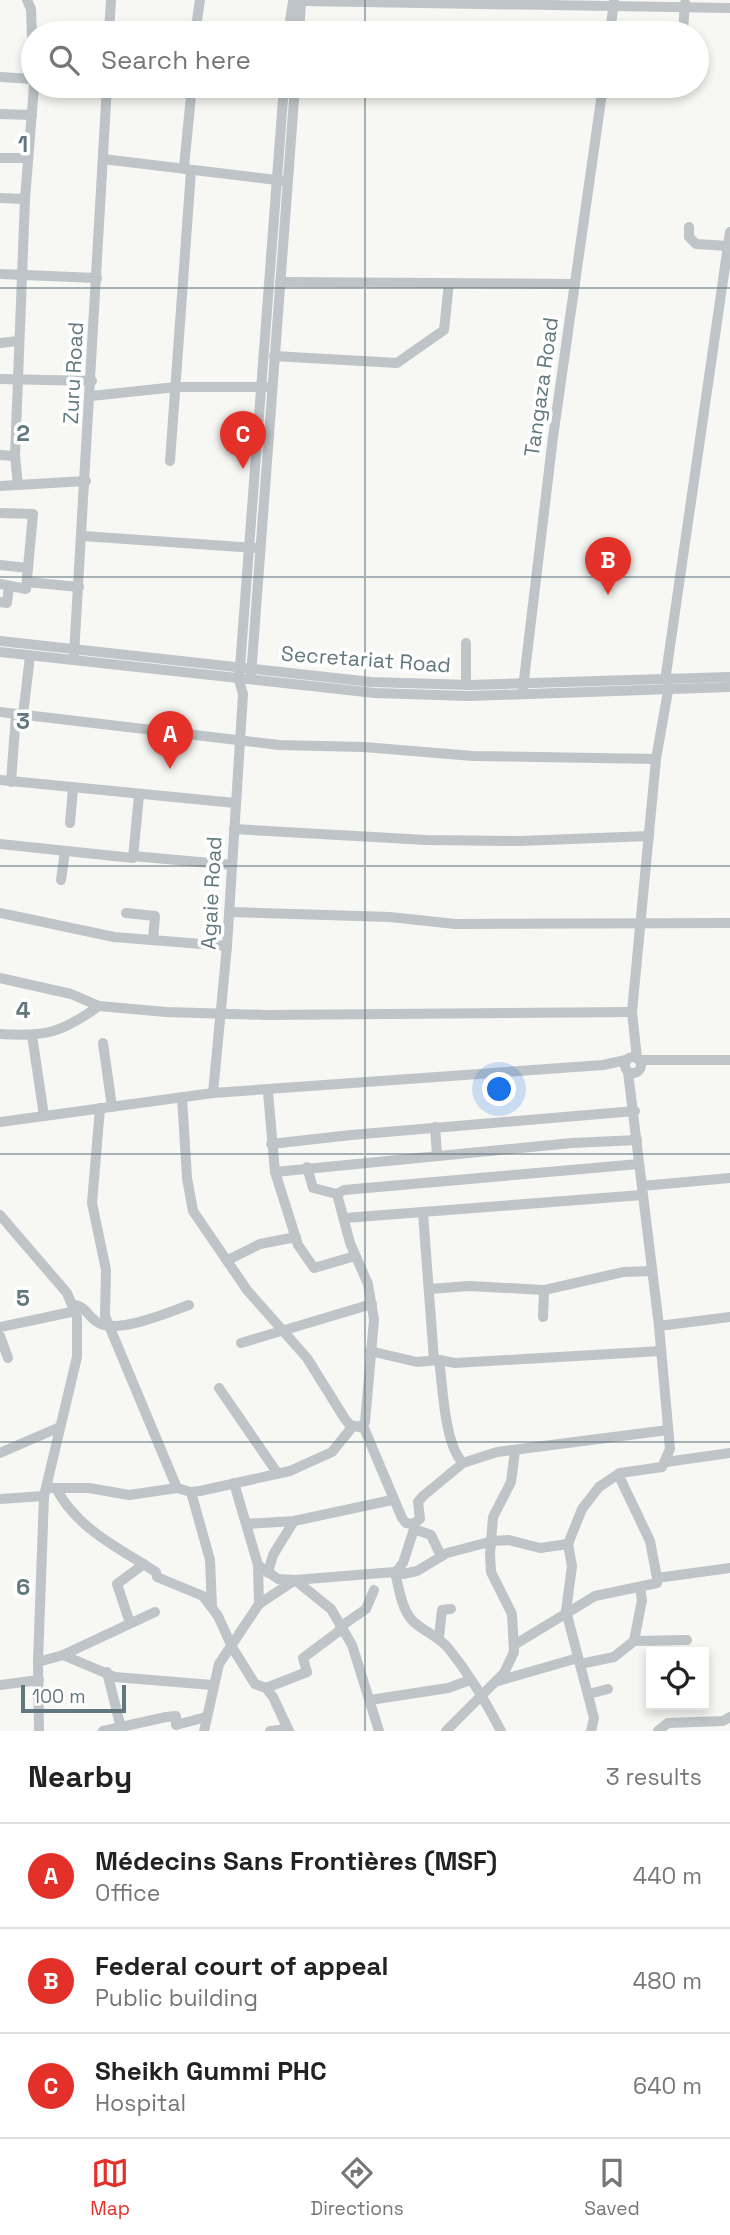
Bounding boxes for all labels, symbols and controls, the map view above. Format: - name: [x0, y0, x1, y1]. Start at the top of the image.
- search box: [21, 21, 709, 98]
- icon: search: [45, 41, 83, 79]
- text: Search here: [101, 43, 251, 77]
- text: 1: [18, 129, 28, 159]
- street label: Tangaza Road: [518, 315, 564, 459]
- street label: Zuru Road: [57, 321, 89, 425]
- pin: C: [220, 411, 266, 469]
- text: 2: [16, 418, 30, 448]
- pin: B: [585, 537, 631, 595]
- street label: Secretariat Road: [280, 640, 452, 678]
- text: 3: [16, 706, 30, 736]
- pin: A: [147, 711, 193, 769]
- street label: Agaie Road: [195, 836, 227, 950]
- text: 4: [16, 995, 31, 1025]
- your location: [482, 1072, 516, 1106]
- text: 5: [16, 1283, 30, 1313]
- text: 6: [16, 1572, 30, 1602]
- map controls: [646, 1647, 709, 1710]
- button: locate: [646, 1647, 709, 1710]
- scale bar: [21, 1682, 126, 1714]
- text: 100 m: [32, 1684, 86, 1709]
- text: Nearby: [28, 1757, 132, 1796]
- text: 3 results: [606, 1762, 702, 1792]
- text: Médecins Sans Frontières (MSF): [95, 1844, 497, 1878]
- text: A: [44, 1861, 58, 1891]
- text: 440 m: [633, 1861, 702, 1891]
- text: Office: [95, 1878, 160, 1908]
- text: Federal court of appeal: [95, 1949, 388, 1983]
- text: B: [43, 1966, 59, 1996]
- text: 480 m: [633, 1966, 702, 1996]
- text: Public building: [95, 1983, 258, 2013]
- text: Sheikh Gummi PHC: [95, 2054, 327, 2088]
- text: C: [44, 2071, 58, 2101]
- text: 640 m: [633, 2071, 702, 2101]
- text: Hospital: [95, 2088, 186, 2118]
- tab: Map: [90, 2154, 130, 2221]
- tab: Directions: [311, 2154, 404, 2221]
- tab: Saved: [584, 2154, 640, 2221]

